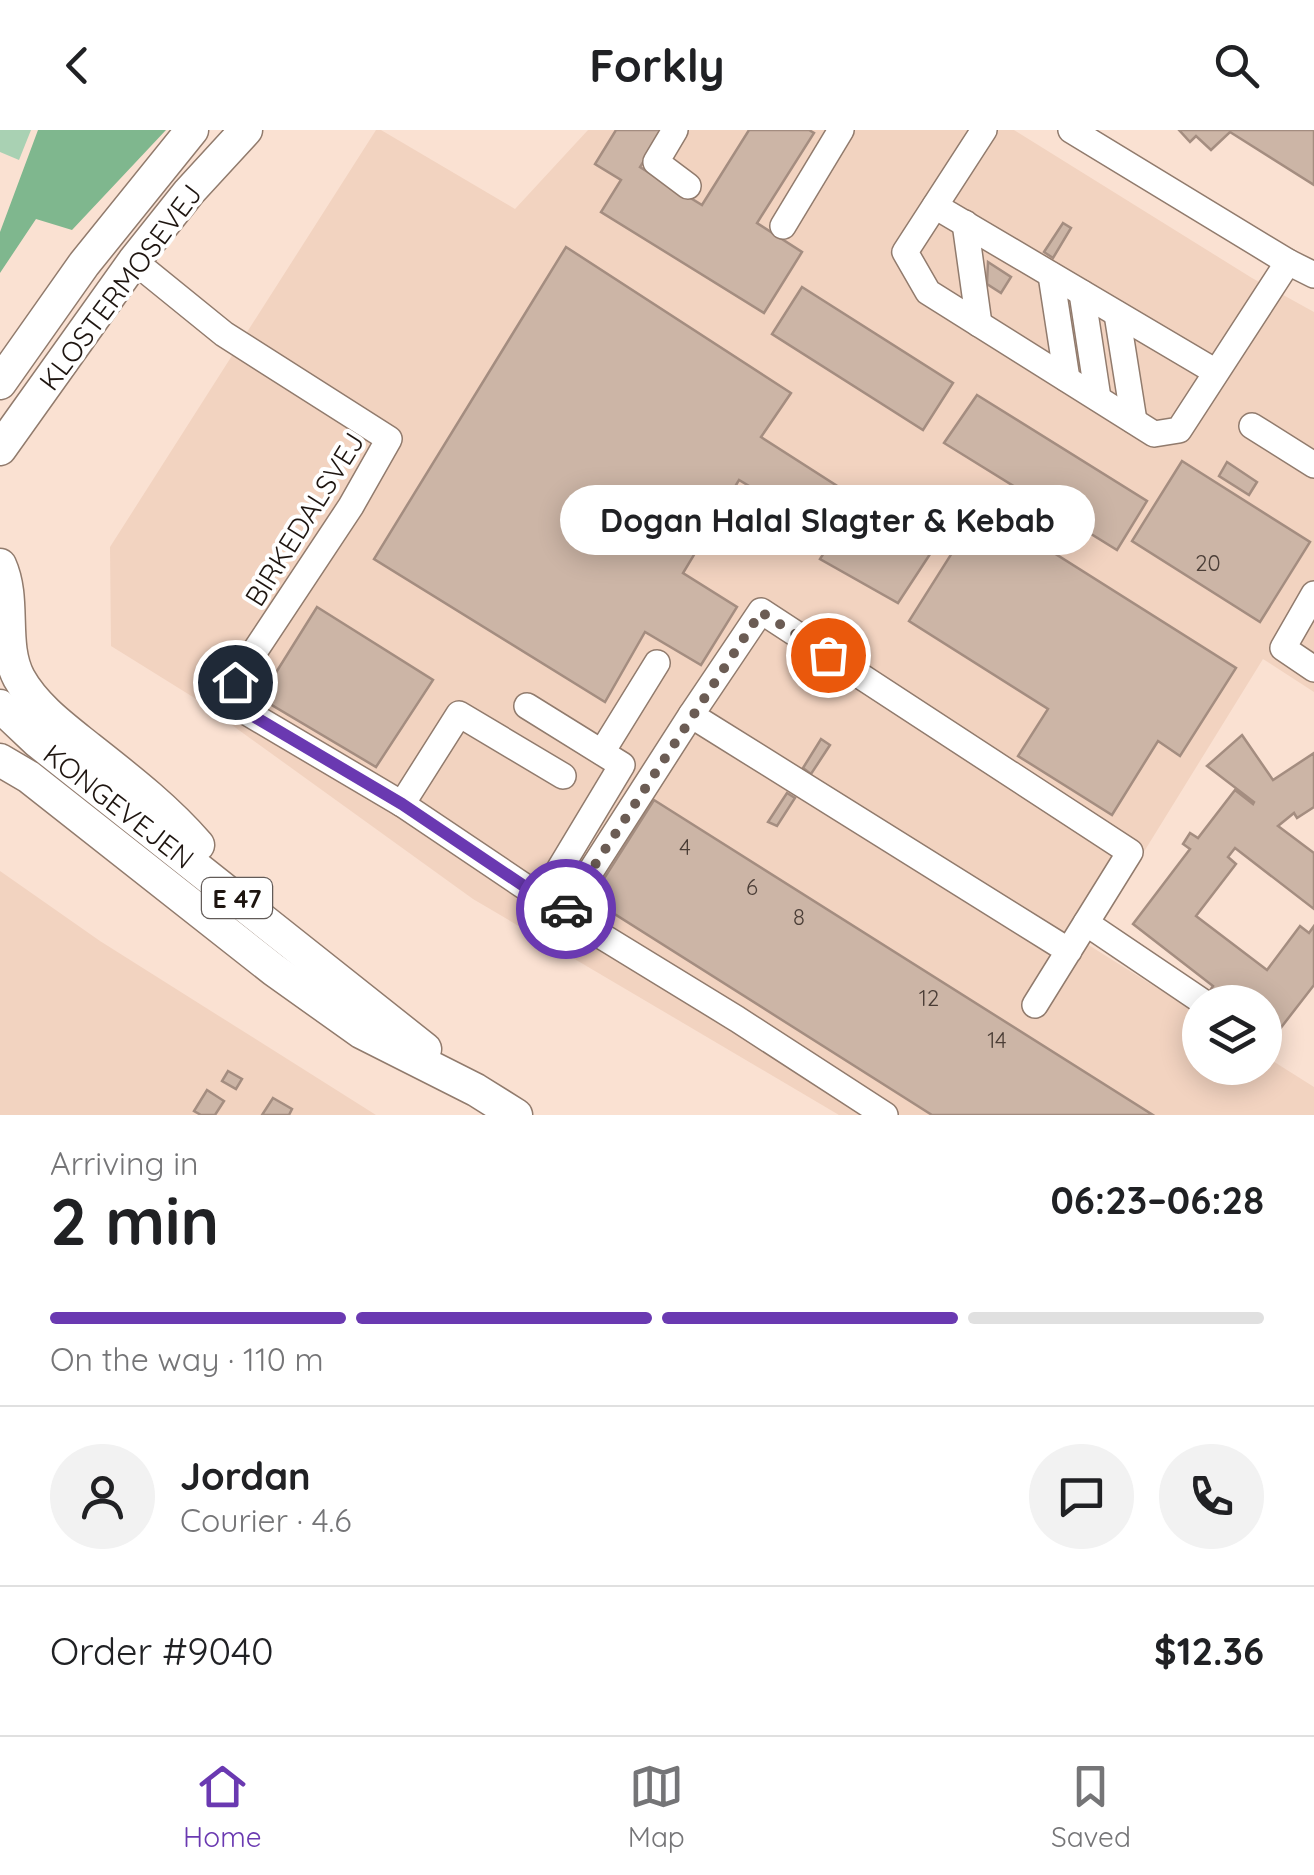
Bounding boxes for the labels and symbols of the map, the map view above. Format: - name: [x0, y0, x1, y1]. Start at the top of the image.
- street label: KLOSTERMOSEVEJ: [31, 177, 209, 397]
- street label: BIRKEDALSVEJ: [237, 426, 371, 612]
- callout: Dogan Halal Slagter & Kebab: [560, 485, 1096, 555]
- house number: 20: [1195, 549, 1221, 577]
- pin: [786, 613, 871, 698]
- pin: [193, 640, 278, 725]
- street label: KONGEVEJEN: [37, 736, 201, 876]
- house number: 4: [679, 833, 691, 861]
- courier: [516, 859, 616, 959]
- house number: 6: [746, 873, 758, 901]
- road number: E 47: [202, 878, 272, 918]
- house number: 8: [793, 903, 805, 931]
- house number: 12: [919, 984, 939, 1012]
- house number: 14: [987, 1026, 1007, 1054]

